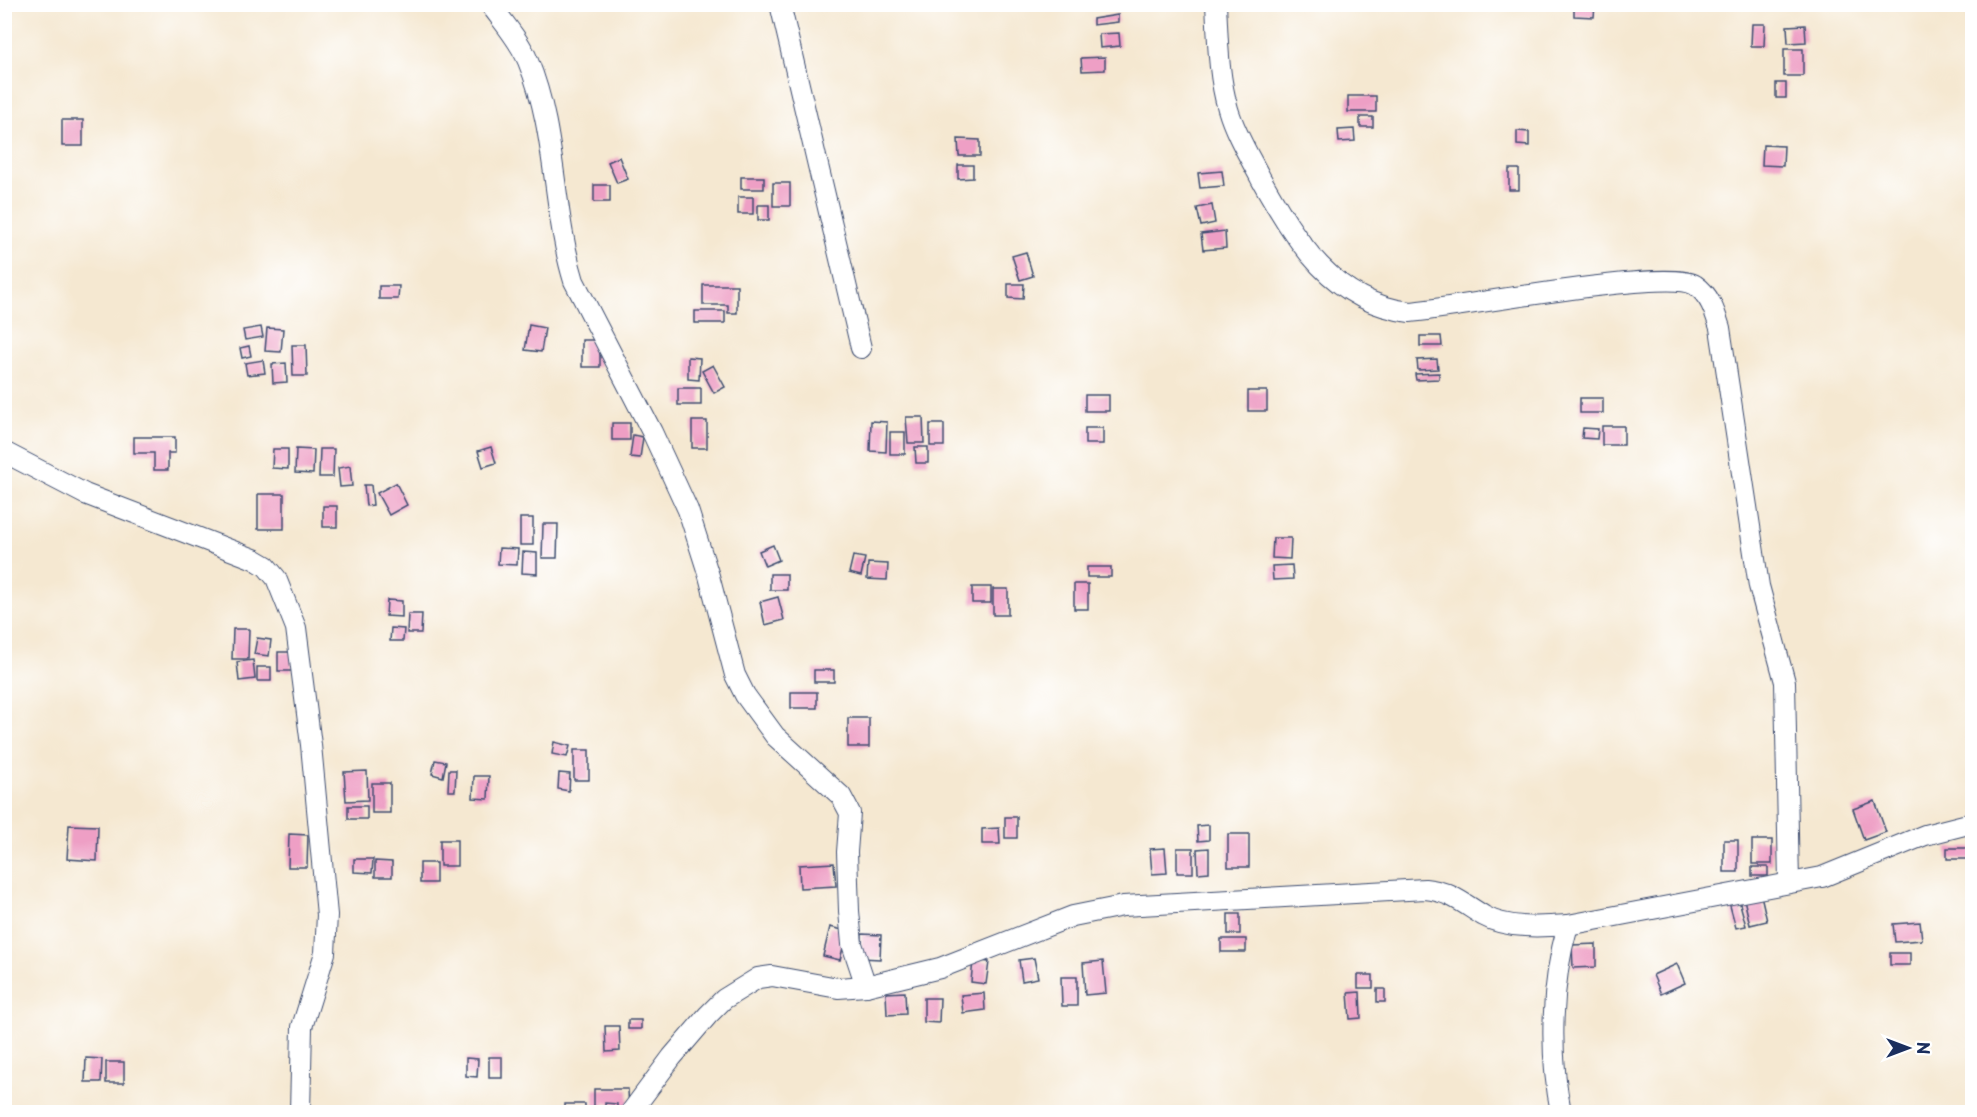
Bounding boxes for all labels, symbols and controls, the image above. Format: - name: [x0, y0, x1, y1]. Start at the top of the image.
- north arrow: [1878, 1018, 1938, 1078]
- text: N: [1912, 1042, 1936, 1054]

